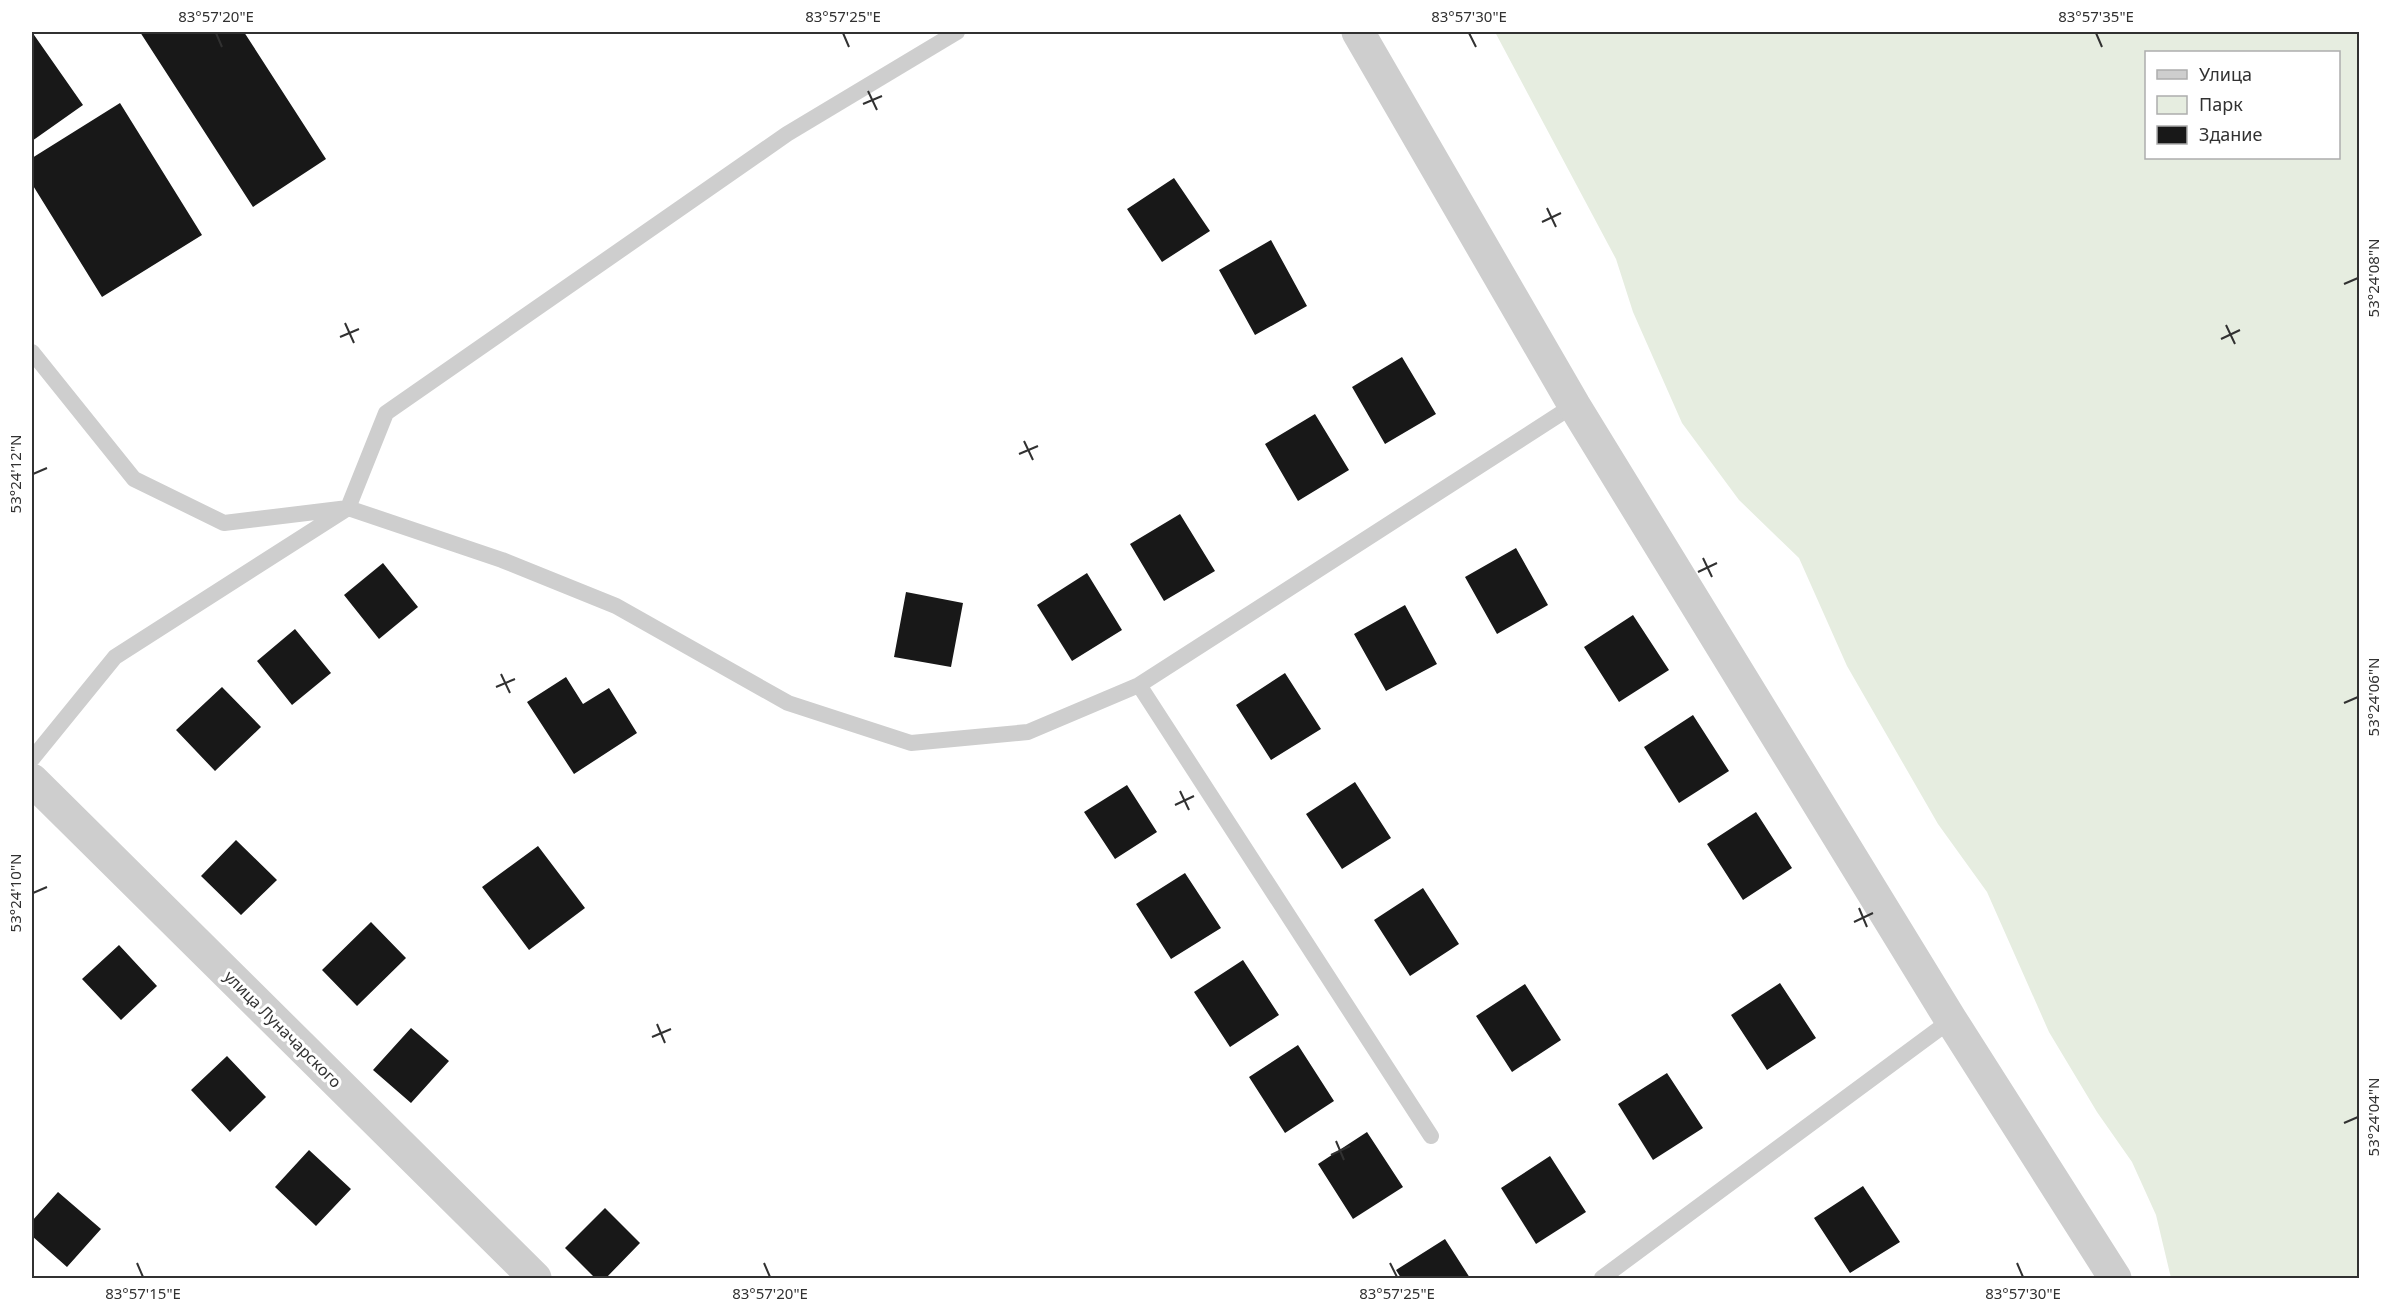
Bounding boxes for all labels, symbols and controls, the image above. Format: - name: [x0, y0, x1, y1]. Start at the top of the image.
- text: 83°57'20"E: [178, 6, 254, 26]
- text: 83°57'25"E: [805, 6, 881, 26]
- text: 83°57'30"E: [1431, 6, 1507, 26]
- text: 83°57'35"E: [2058, 6, 2134, 26]
- legend: [2145, 51, 2340, 159]
- text: Улица: [2199, 62, 2252, 86]
- text: Парк: [2199, 92, 2243, 116]
- text: Здание: [2199, 122, 2263, 146]
- text: 53°24'08"N: [2363, 239, 2383, 317]
- text: 53°24'12"N: [5, 435, 25, 513]
- text: 53°24'06"N: [2363, 658, 2383, 736]
- text: 53°24'10"N: [5, 854, 25, 932]
- street label: улица Луначарского: [220, 966, 346, 1092]
- text: 53°24'04"N: [2363, 1078, 2383, 1156]
- text: 83°57'15"E: [105, 1283, 181, 1303]
- text: 83°57'20"E: [732, 1283, 808, 1303]
- text: 83°57'25"E: [1359, 1283, 1435, 1303]
- text: 83°57'30"E: [1985, 1283, 2061, 1303]

